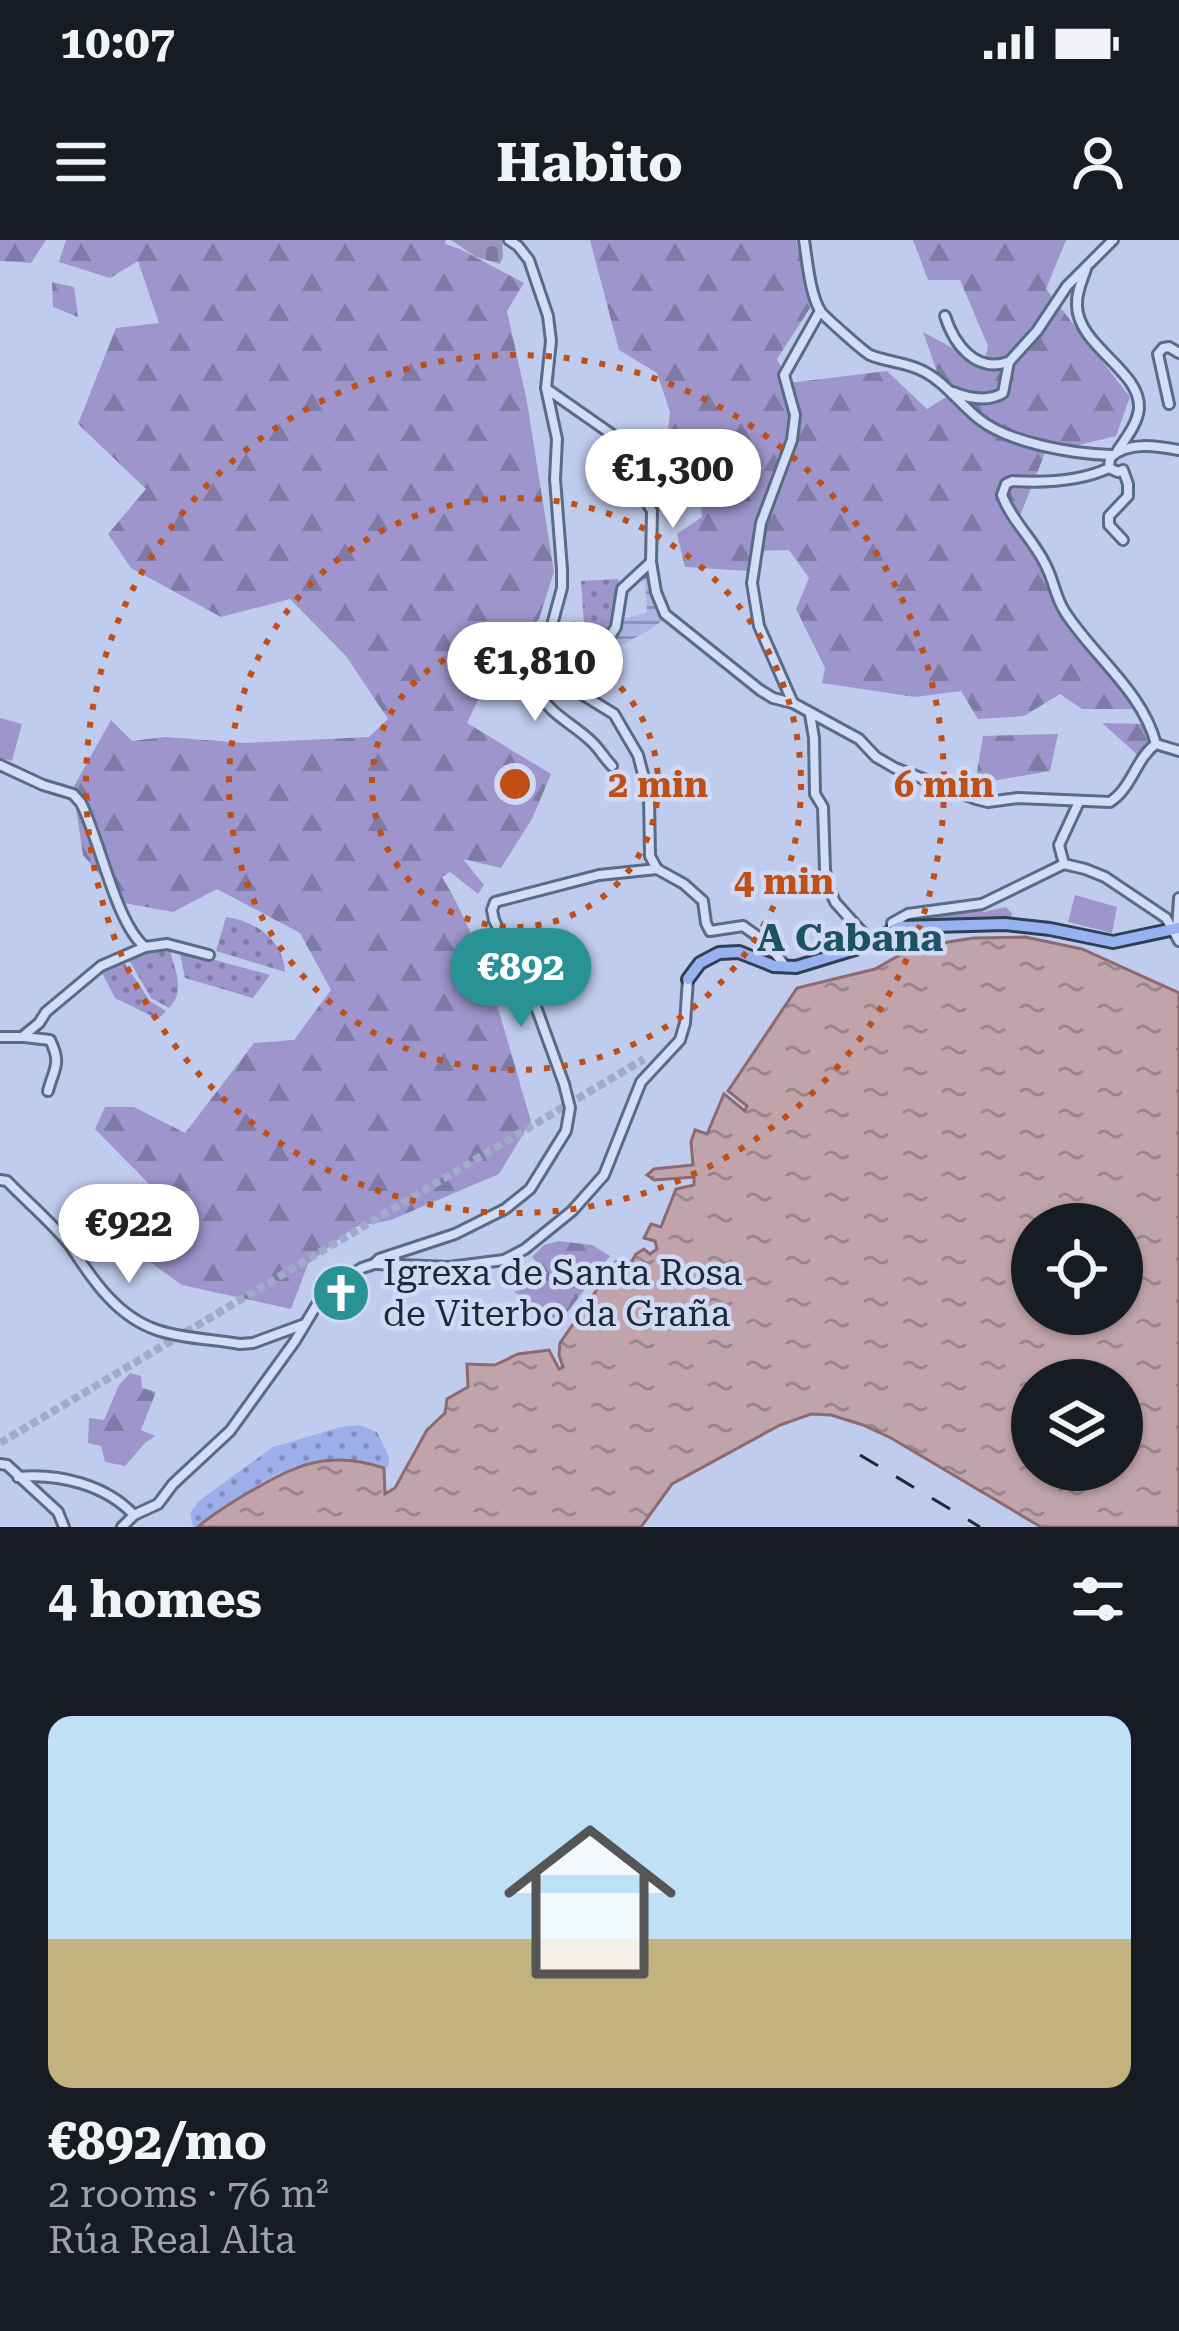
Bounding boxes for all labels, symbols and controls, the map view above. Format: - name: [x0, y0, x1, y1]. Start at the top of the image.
- text: 10:07: [60, 16, 175, 69]
- icon: menu: [48, 129, 114, 195]
- icon: person: [1065, 129, 1131, 195]
- text: Habito: [496, 131, 683, 194]
- pin: €1,300: [575, 429, 771, 531]
- text: €1,300: [612, 445, 734, 491]
- pin: €1,810: [437, 622, 633, 724]
- text: €1,810: [474, 638, 596, 684]
- centre of rings: [494, 763, 536, 805]
- text: 2 min: [608, 764, 708, 806]
- text: 6 min: [894, 764, 994, 806]
- text: 4 min: [734, 861, 834, 903]
- district label: A Cabana: [757, 915, 943, 961]
- pin: €892: [450, 928, 592, 1030]
- text: €892: [477, 944, 565, 990]
- pin: €922: [58, 1184, 200, 1286]
- text: €922: [85, 1200, 173, 1246]
- map controls: [1011, 1203, 1143, 1491]
- button: locate: [1011, 1203, 1143, 1335]
- place label: Igrexa de Santa Rosa de Viterbo da Graña: [383, 1252, 743, 1335]
- church icon: Igrexa de Santa Rosa de Viterbo da Graña: [310, 1262, 372, 1324]
- button: layers: [1011, 1359, 1143, 1491]
- icon: filters: [1065, 1566, 1131, 1632]
- text: 4 homes: [48, 1570, 262, 1629]
- icon: home: [482, 1794, 698, 2010]
- text: €892/mo: [48, 2112, 267, 2171]
- text: 2 rooms · 76 m²: [48, 2171, 329, 2217]
- text: Rúa Real Alta: [48, 2217, 296, 2263]

